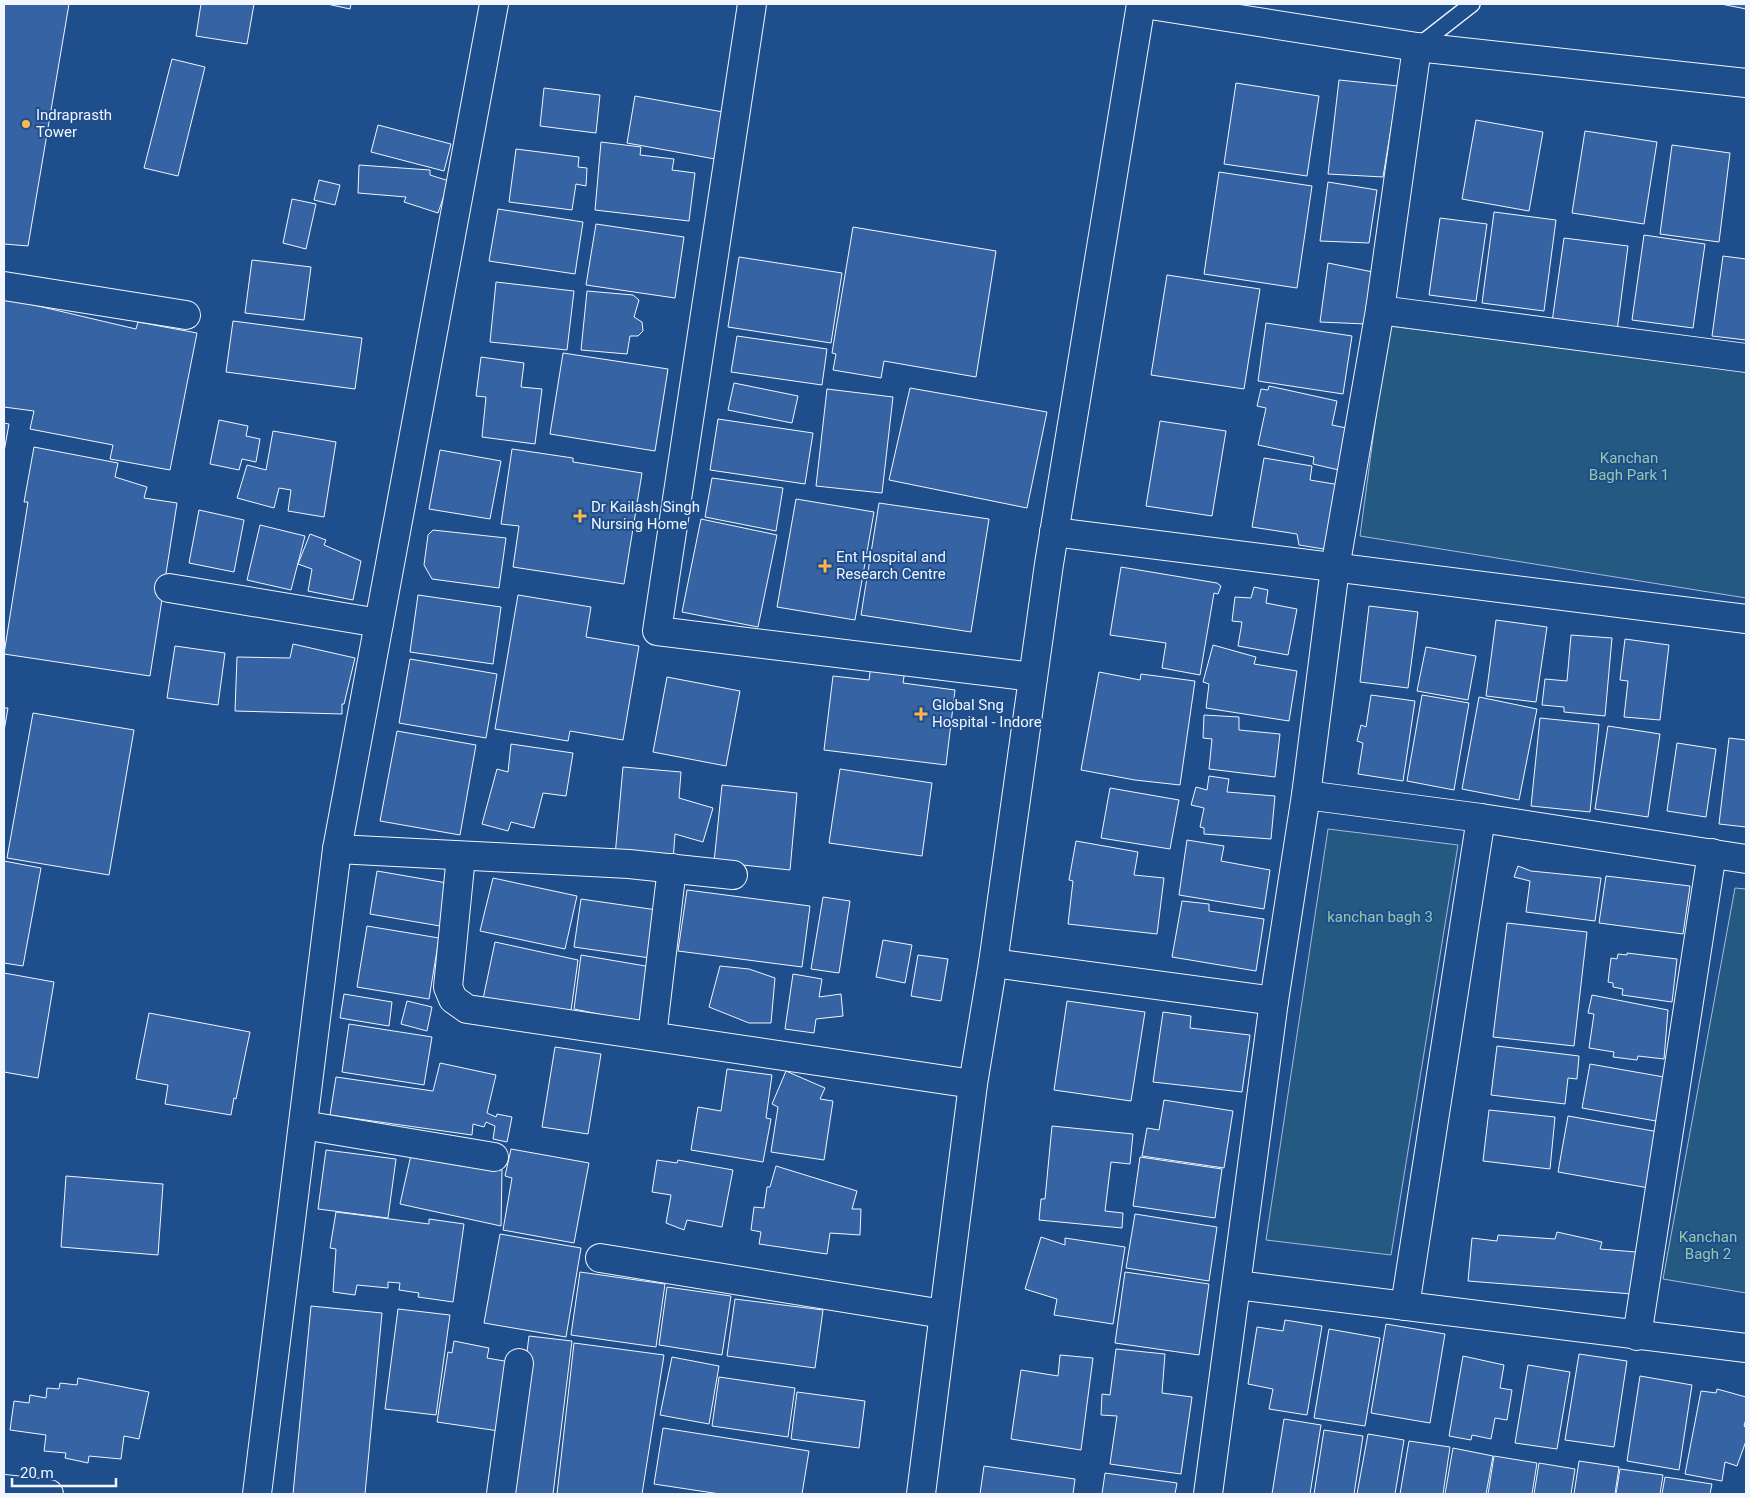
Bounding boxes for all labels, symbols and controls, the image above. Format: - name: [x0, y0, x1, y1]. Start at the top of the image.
- place label: Indraprasth Tower: [36, 106, 112, 141]
- marker: Indraprasth Tower: [20, 118, 32, 130]
- park label: Kanchan Bagh Park 1: [1589, 449, 1669, 484]
- place label: Dr Kailash Singh Nursing Home: [591, 498, 700, 533]
- marker: Dr Kailash Singh Nursing Home: [573, 509, 587, 523]
- place label: Ent Hospital and Research Centre: [836, 548, 946, 583]
- marker: Ent Hospital and Research Centre: [818, 559, 832, 573]
- place label: Global Sng Hospital - Indore: [932, 696, 1042, 731]
- marker: Global Sng Hospital - Indore: [914, 707, 928, 721]
- park label: kanchan bagh 3: [1327, 908, 1433, 926]
- park label: Kanchan Bagh 2: [1679, 1228, 1737, 1263]
- scale bar: [12, 1456, 116, 1488]
- text: 20 m: [20, 1464, 54, 1482]

